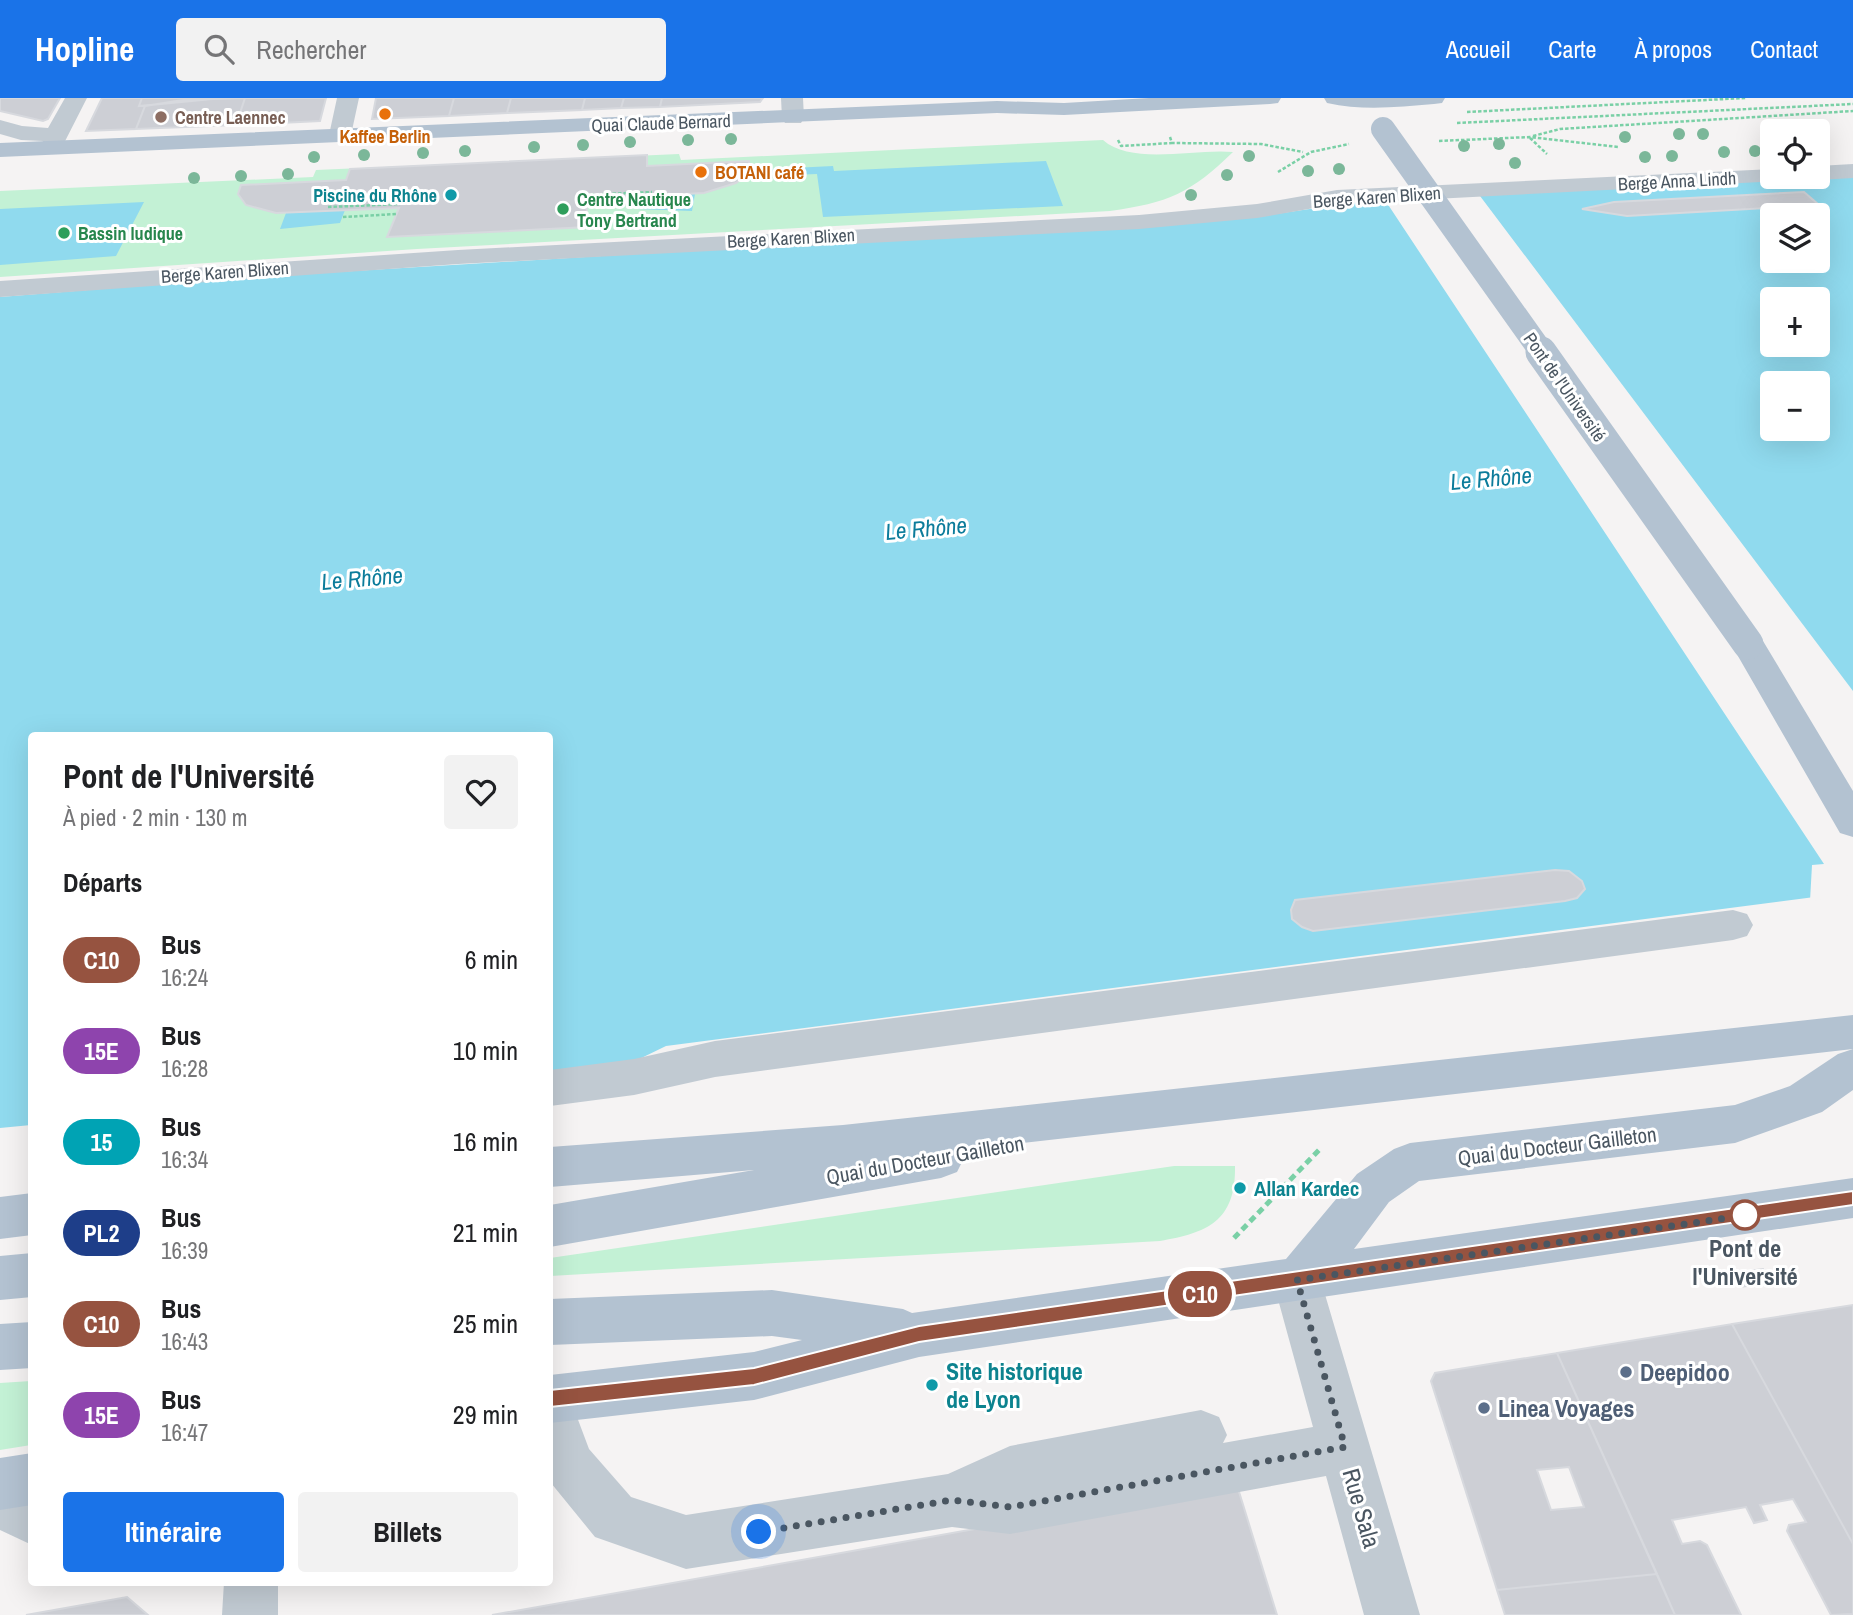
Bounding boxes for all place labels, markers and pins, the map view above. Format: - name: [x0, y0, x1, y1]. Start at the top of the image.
- place label: Centre Laennec: [175, 105, 286, 130]
- marker: Kaffee Berlin: [377, 106, 393, 122]
- marker: Centre Laennec: [153, 109, 169, 125]
- place label: Kaffee Berlin: [339, 124, 431, 149]
- place label: BOTANI café: [715, 160, 804, 185]
- marker: BOTANI café: [693, 164, 709, 180]
- place label: Piscine du Rhône: [313, 183, 437, 208]
- marker: Piscine du Rhône: [443, 187, 459, 203]
- place label: Centre Nautique Tony Bertrand: [577, 187, 691, 233]
- marker: Centre Nautique Tony Bertrand: [555, 201, 571, 217]
- place label: Bassin ludique: [78, 221, 183, 246]
- marker: Bassin ludique: [56, 225, 72, 241]
- place label: Allan Kardec: [1254, 1174, 1359, 1203]
- marker: Allan Kardec: [1232, 1180, 1248, 1196]
- marker: Pont de l'Université: [1730, 1200, 1760, 1230]
- place label: Pont de l'Université: [1692, 1232, 1798, 1292]
- place label: Site historique de Lyon: [946, 1355, 1083, 1415]
- place label: Deepidoo: [1640, 1356, 1730, 1388]
- marker: Deepidoo: [1618, 1364, 1634, 1380]
- marker: Site historique de Lyon: [924, 1377, 940, 1393]
- place label: Linea Voyages: [1498, 1392, 1634, 1424]
- marker: Linea Voyages: [1476, 1400, 1492, 1416]

